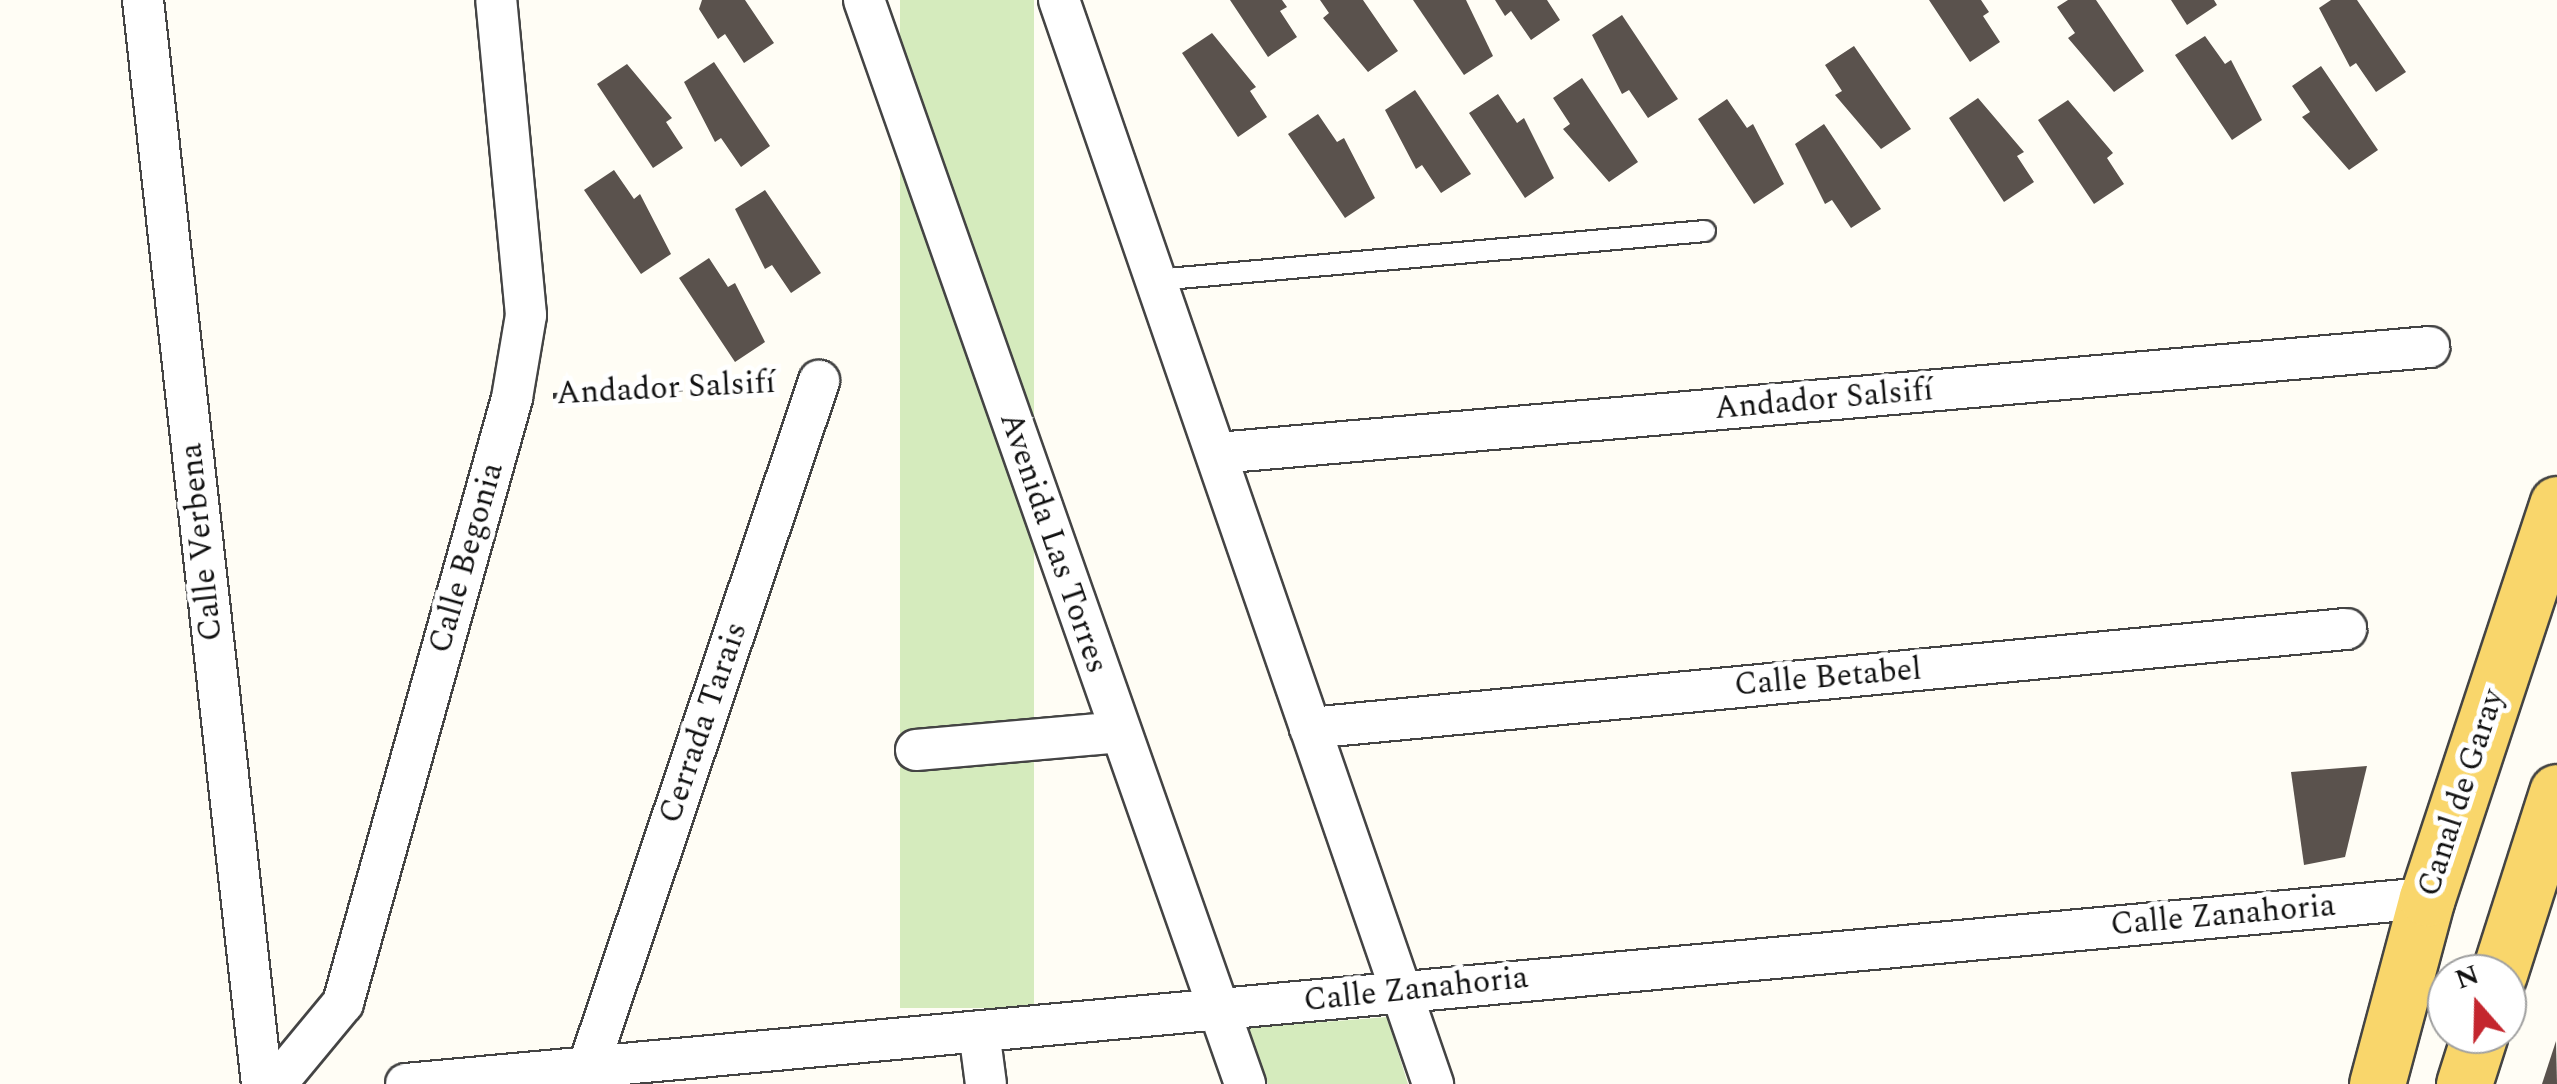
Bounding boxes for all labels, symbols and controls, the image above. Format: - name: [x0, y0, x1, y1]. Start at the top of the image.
- street label: Andador Salsifí: [555, 364, 777, 414]
- street label: Andador Salsifí: [1713, 371, 1935, 429]
- street label: Avenida Las Torres: [990, 408, 1116, 678]
- street label: Calle Verbena: [173, 441, 231, 643]
- street label: Calle Begonia: [421, 458, 513, 658]
- street label: Cerrada Tarais: [652, 617, 756, 829]
- street label: Calle Betabel: [1733, 651, 1923, 705]
- street label: Canal de Garay: [2410, 684, 2514, 902]
- street label: Calle Zanahoria: [2109, 887, 2337, 945]
- text: N: [2449, 953, 2485, 1001]
- north arrow: [2427, 954, 2527, 1054]
- street label: Calle Zanahoria: [1302, 959, 1530, 1021]

